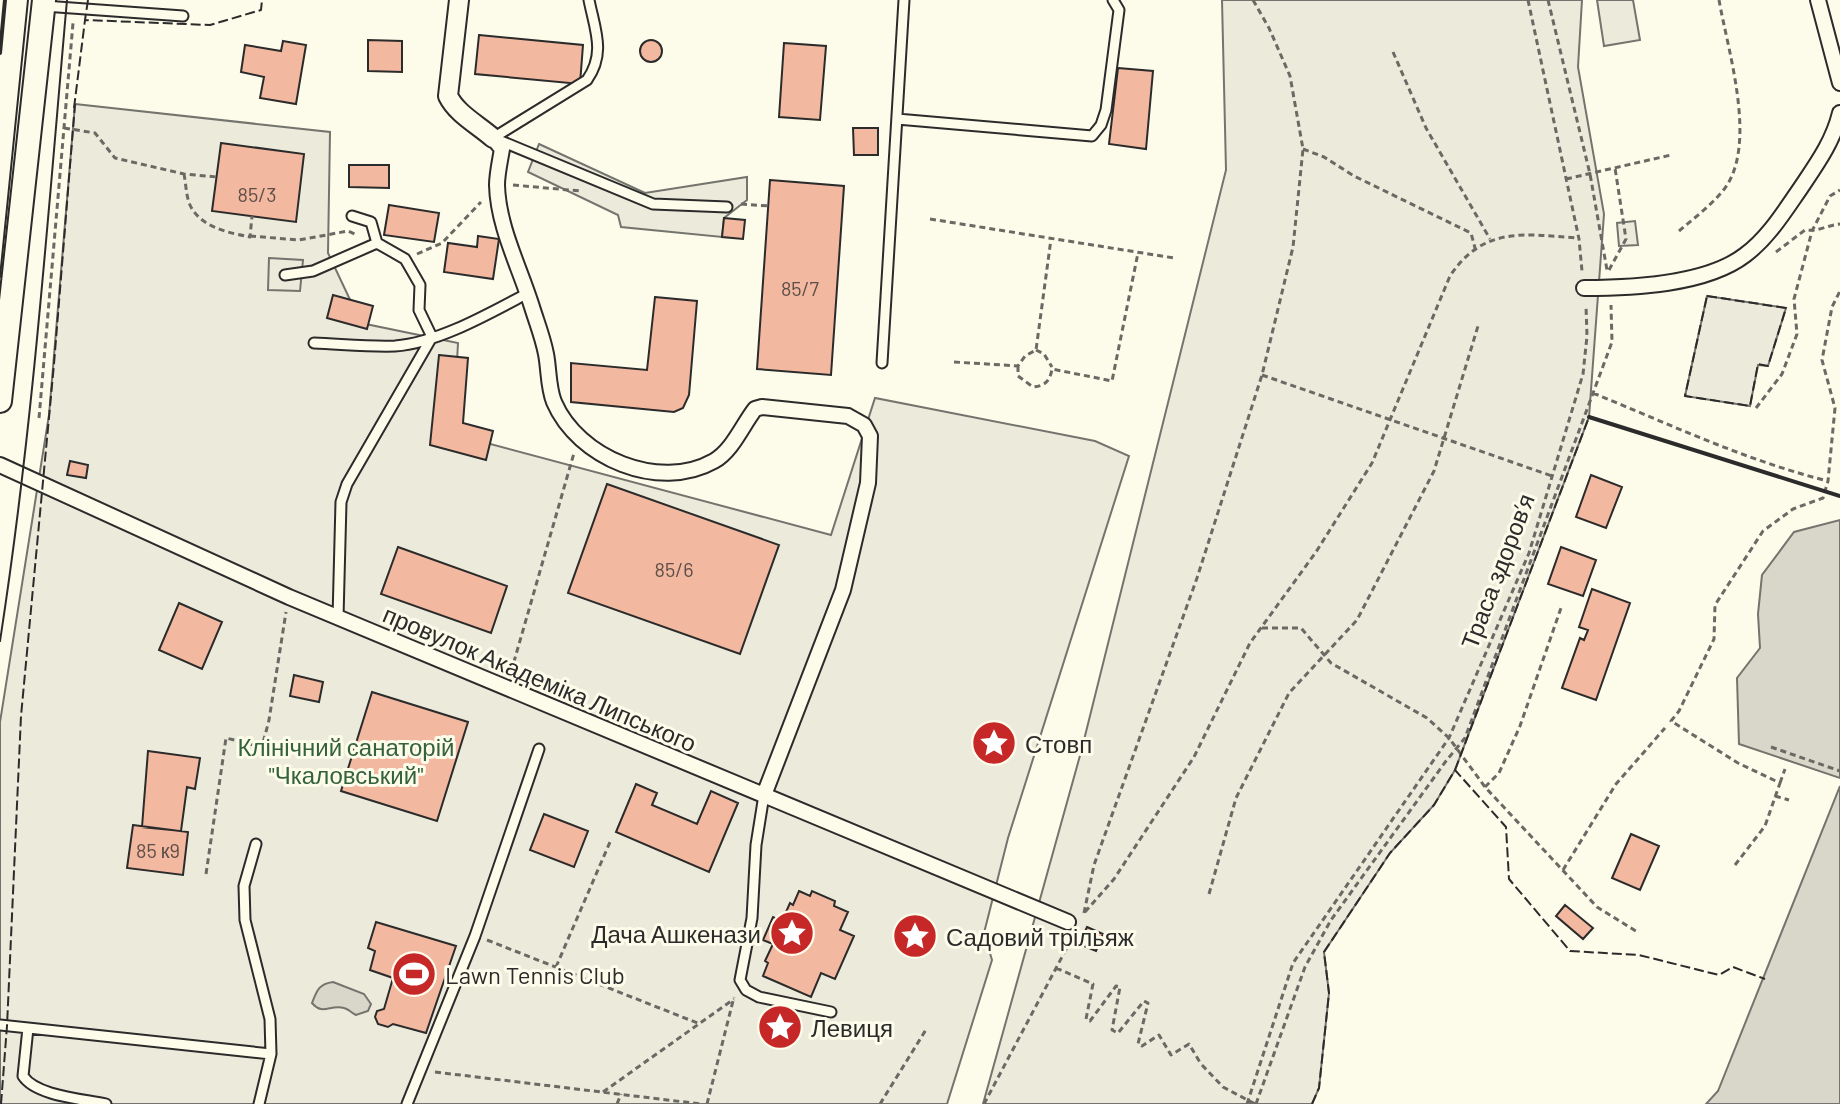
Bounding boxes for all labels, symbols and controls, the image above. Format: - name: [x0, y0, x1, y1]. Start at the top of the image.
- house number: 85/3: [238, 182, 277, 206]
- house number: 85/7: [781, 276, 820, 300]
- street label: Траса здоров’я: [1454, 489, 1540, 653]
- house number: 85/6: [655, 557, 694, 581]
- street label: провулок Академіка Липського: [379, 599, 701, 757]
- place icon: Стовп: [970, 719, 1018, 767]
- place label: Стовп: [1025, 729, 1092, 758]
- park label: Клінічний санаторій "Чкаловський": [238, 732, 454, 789]
- house number: 85 к9: [136, 838, 180, 862]
- place icon: Дача Ашкенази: [768, 909, 816, 957]
- place icon: Садовий трільяж: [891, 912, 939, 960]
- place label: Дача Ашкенази: [591, 919, 761, 948]
- place label: Садовий трільяж: [946, 922, 1134, 951]
- sports icon: Lawn Tennis Club: [390, 950, 438, 998]
- place label: Lawn Tennis Club: [445, 960, 625, 989]
- place icon: Левиця: [756, 1003, 804, 1051]
- place label: Левиця: [811, 1013, 893, 1042]

